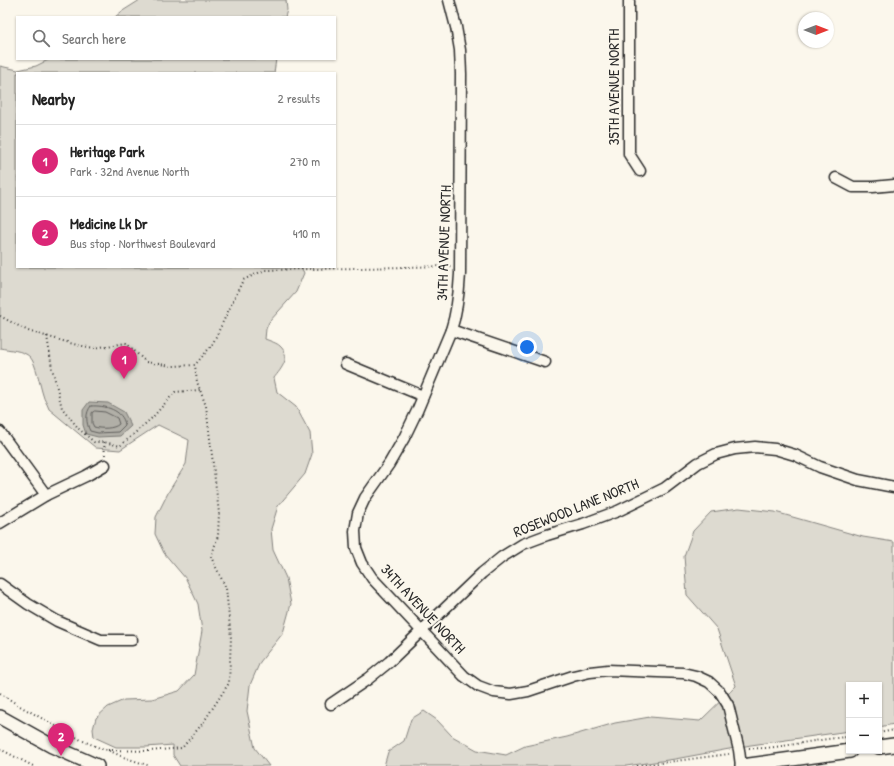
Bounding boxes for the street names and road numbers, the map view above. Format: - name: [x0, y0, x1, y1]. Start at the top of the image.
- street label: 35TH AVENUE NORTH: [603, 29, 624, 145]
- street label: 34TH AVENUE NORTH: [431, 185, 456, 301]
- street label: ROSEWOOD LANE NORTH: [510, 473, 642, 542]
- street label: 34TH AVENUE NORTH: [376, 559, 470, 658]

